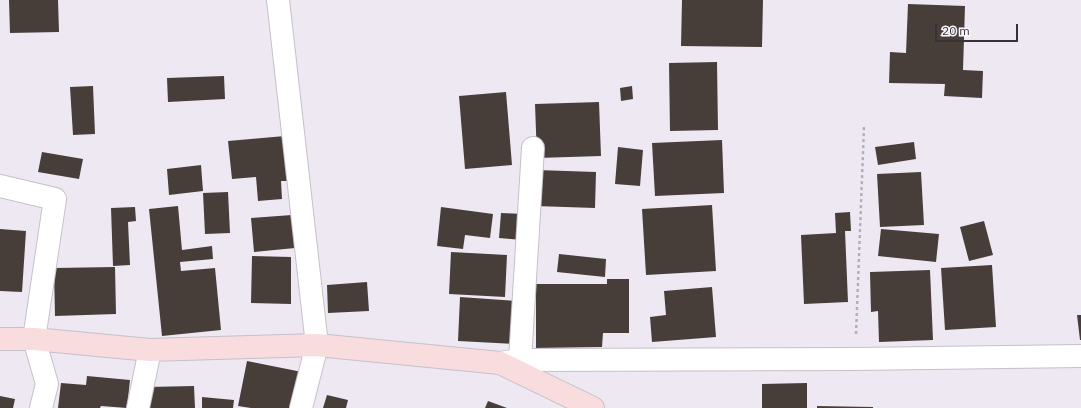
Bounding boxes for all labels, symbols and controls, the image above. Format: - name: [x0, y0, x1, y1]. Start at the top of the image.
- scale bar: [937, 16, 1020, 42]
- text: 20 m: [942, 23, 970, 38]

